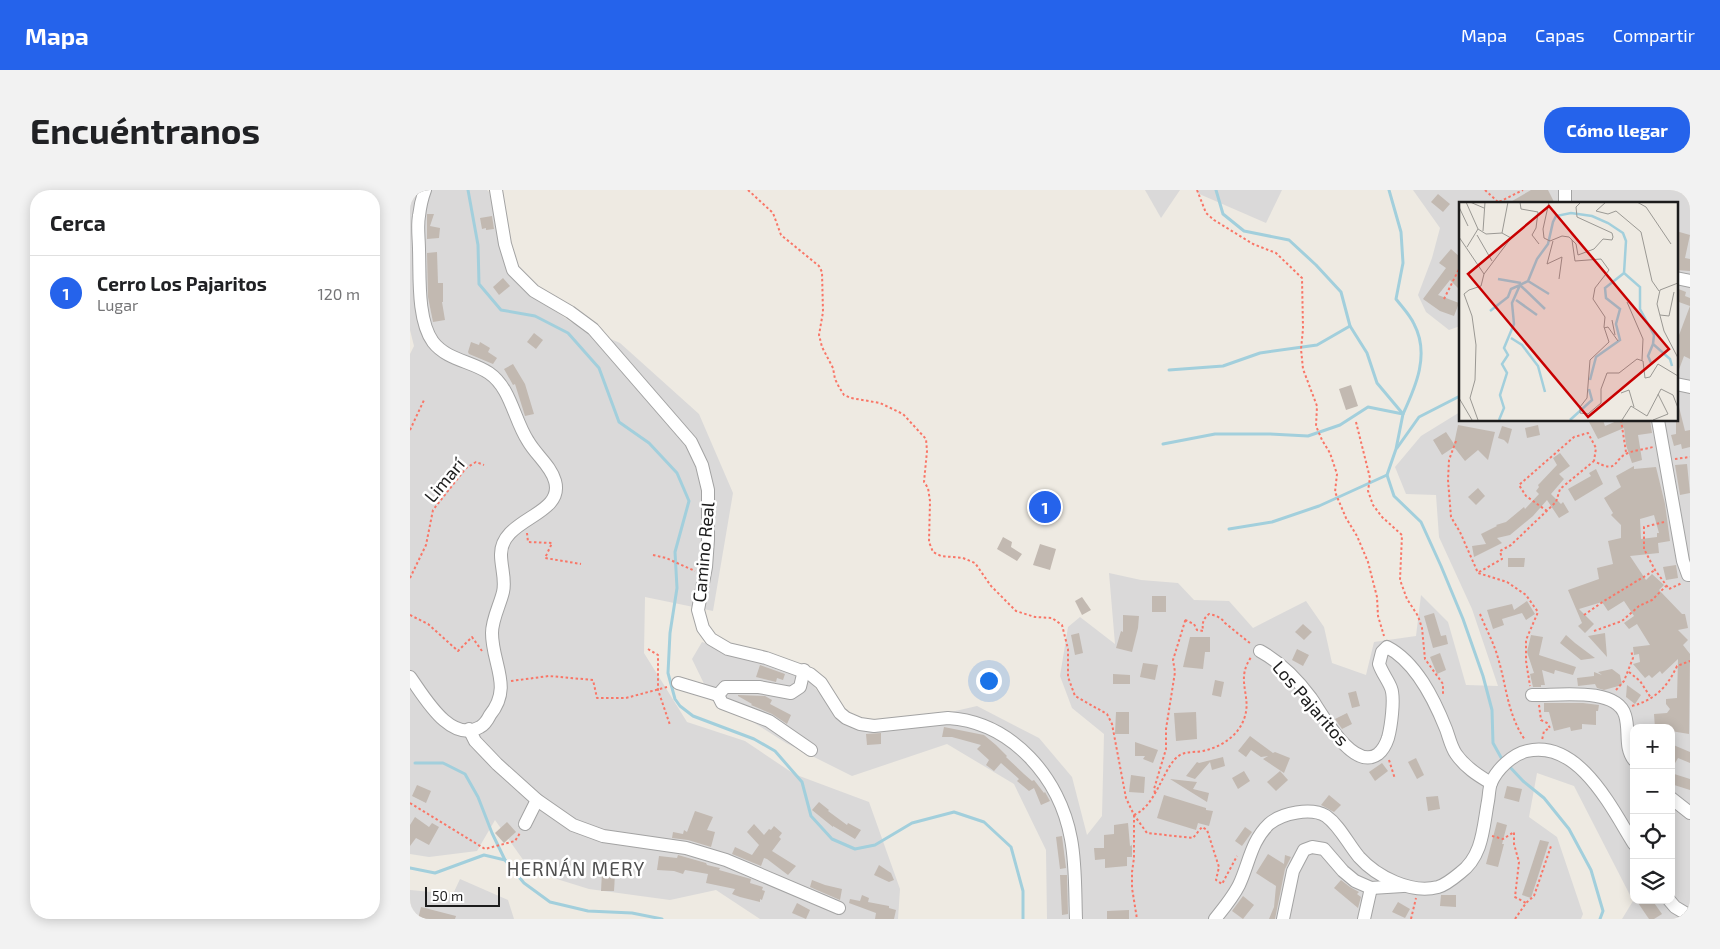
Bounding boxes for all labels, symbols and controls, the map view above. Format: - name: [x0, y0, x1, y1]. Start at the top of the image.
- text: Mapa: [25, 21, 89, 50]
- text: Mapa: [1461, 24, 1507, 46]
- text: Capas: [1535, 24, 1585, 46]
- text: Compartir: [1613, 24, 1695, 46]
- button: Cómo llegar: [1544, 107, 1690, 153]
- text: Encuéntranos: [30, 109, 260, 151]
- inset map: [1459, 202, 1678, 421]
- text: Cerca: [50, 210, 106, 235]
- text: Cerro Los Pajaritos: [97, 272, 267, 295]
- text: 1: [63, 284, 69, 303]
- text: 120 m: [317, 284, 360, 303]
- text: Lugar: [97, 295, 138, 314]
- street label: Limarí: [419, 453, 469, 507]
- pin: 1: [1029, 488, 1061, 526]
- street label: Camino Real: [688, 500, 718, 603]
- street label: Los Pajaritos: [1268, 656, 1354, 750]
- your location: [976, 668, 1002, 694]
- map controls: [1630, 724, 1675, 904]
- button: +: [1630, 724, 1675, 769]
- button: −: [1630, 769, 1675, 814]
- button: locate: [1630, 814, 1675, 859]
- district label: HERNÁN MERY: [507, 857, 645, 880]
- button: layers: [1630, 859, 1675, 904]
- scale bar: [425, 884, 500, 907]
- text: 50 m: [432, 887, 463, 904]

